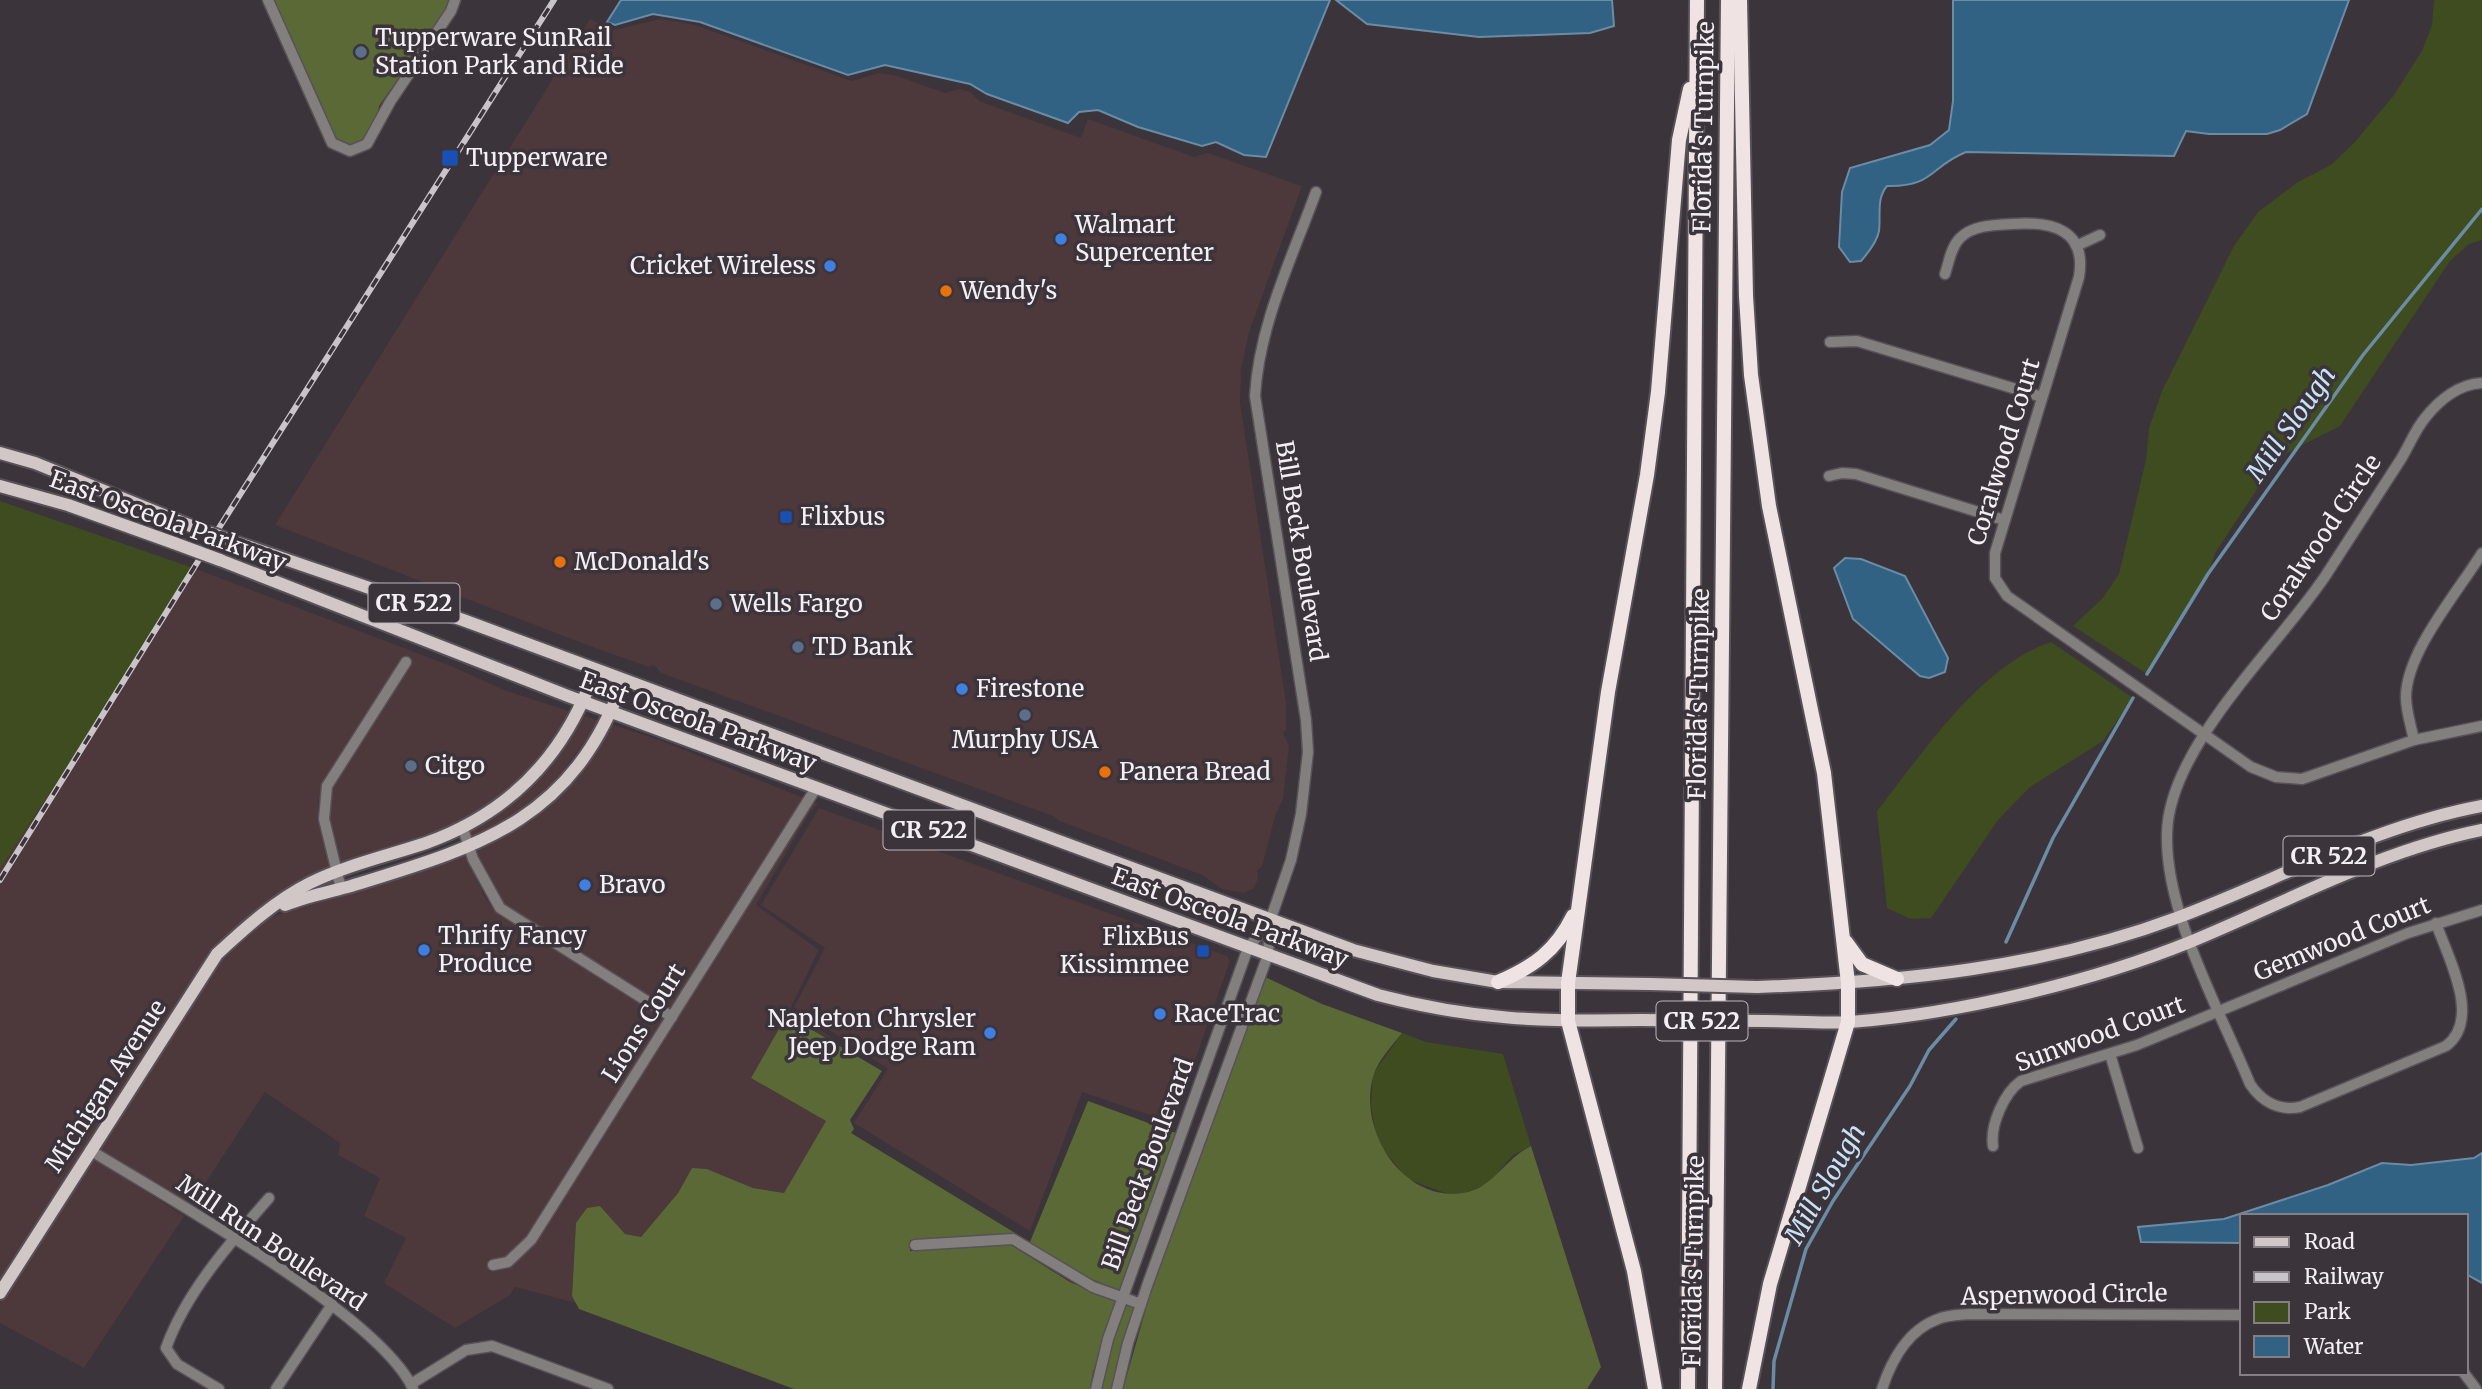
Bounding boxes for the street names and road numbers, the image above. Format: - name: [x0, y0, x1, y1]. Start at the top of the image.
- street label: Florida's Turnpike: [1686, 21, 1721, 233]
- street label: Coralwood Court: [1960, 354, 2047, 549]
- street label: Bill Beck Boulevard: [1269, 438, 1334, 664]
- street label: Coralwood Circle: [2253, 448, 2388, 627]
- street label: East Osceola Parkway: [46, 463, 291, 578]
- road number: CR 522: [368, 583, 460, 622]
- street label: Florida's Turnpike: [1681, 588, 1716, 800]
- street label: East Osceola Parkway: [576, 664, 821, 779]
- road number: CR 522: [884, 810, 974, 850]
- road number: CR 522: [2284, 836, 2374, 876]
- street label: East Osceola Parkway: [1108, 860, 1353, 975]
- street label: Gemwood Court: [2249, 889, 2435, 988]
- street label: Lions Court: [595, 957, 693, 1088]
- street label: Sunwood Court: [2011, 988, 2190, 1079]
- street label: Michigan Avenue: [38, 994, 173, 1178]
- road number: CR 522: [1656, 1002, 1748, 1040]
- street label: Bill Beck Boulevard: [1095, 1054, 1200, 1274]
- street label: Florida's Turnpike: [1676, 1155, 1711, 1367]
- street label: Mill Run Boulevard: [171, 1168, 372, 1317]
- street label: Aspenwood Circle: [1959, 1277, 2168, 1312]

